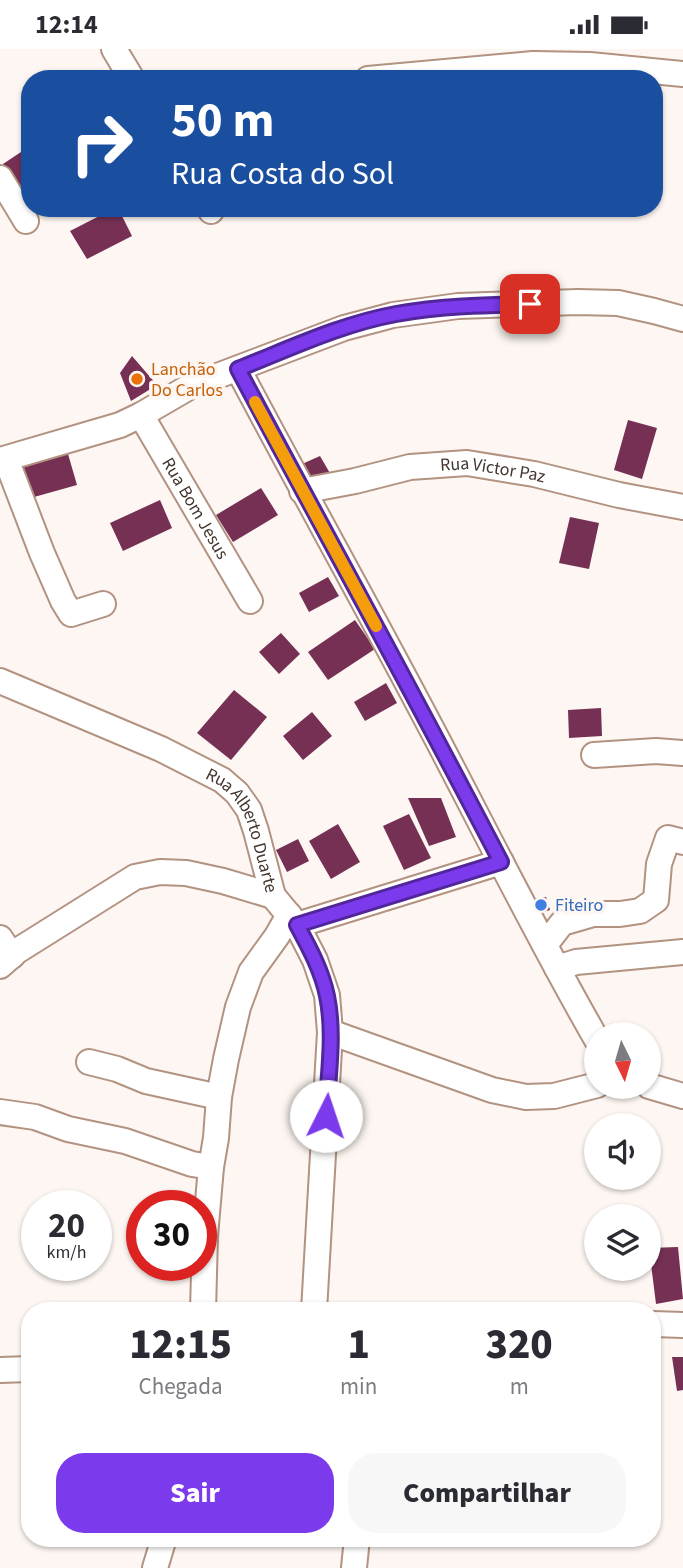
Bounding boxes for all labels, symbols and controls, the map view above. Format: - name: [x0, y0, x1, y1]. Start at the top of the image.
- text: 12:14: [35, 6, 98, 43]
- text: 50 m: [171, 86, 275, 156]
- icon: right: [56, 98, 147, 189]
- text: Rua Costa do Sol: [171, 151, 394, 197]
- pin: [500, 274, 560, 334]
- icon: arrive: [511, 285, 549, 323]
- place label: Lanchão Do Carlos: [151, 357, 223, 403]
- marker: Lanchão Do Carlos: [129, 371, 145, 387]
- street label: Rua Victor Paz: [439, 450, 548, 489]
- street label: Rua Bom Jesus: [156, 453, 235, 564]
- street label: Rua Alberto Duarte: [202, 761, 284, 895]
- place label: Fiteiro: [555, 893, 603, 918]
- marker: Fiteiro: [533, 897, 549, 913]
- north arrow: [584, 1022, 662, 1099]
- map controls: [584, 1022, 661, 1281]
- position arrow: [289, 1079, 363, 1153]
- button: sound: [584, 1113, 661, 1190]
- speed limit sign: 30: [126, 1190, 217, 1281]
- text: 20: [48, 1201, 85, 1251]
- button: layers: [584, 1204, 661, 1281]
- text: km/h: [47, 1240, 86, 1265]
- text: 12:15: [129, 1315, 232, 1375]
- text: 1: [347, 1315, 370, 1375]
- text: 320: [486, 1315, 553, 1375]
- text: Chegada: [139, 1370, 223, 1403]
- text: min: [340, 1370, 377, 1403]
- text: m: [510, 1370, 529, 1403]
- button: Sair: [56, 1453, 334, 1533]
- button: Compartilhar: [348, 1453, 626, 1533]

